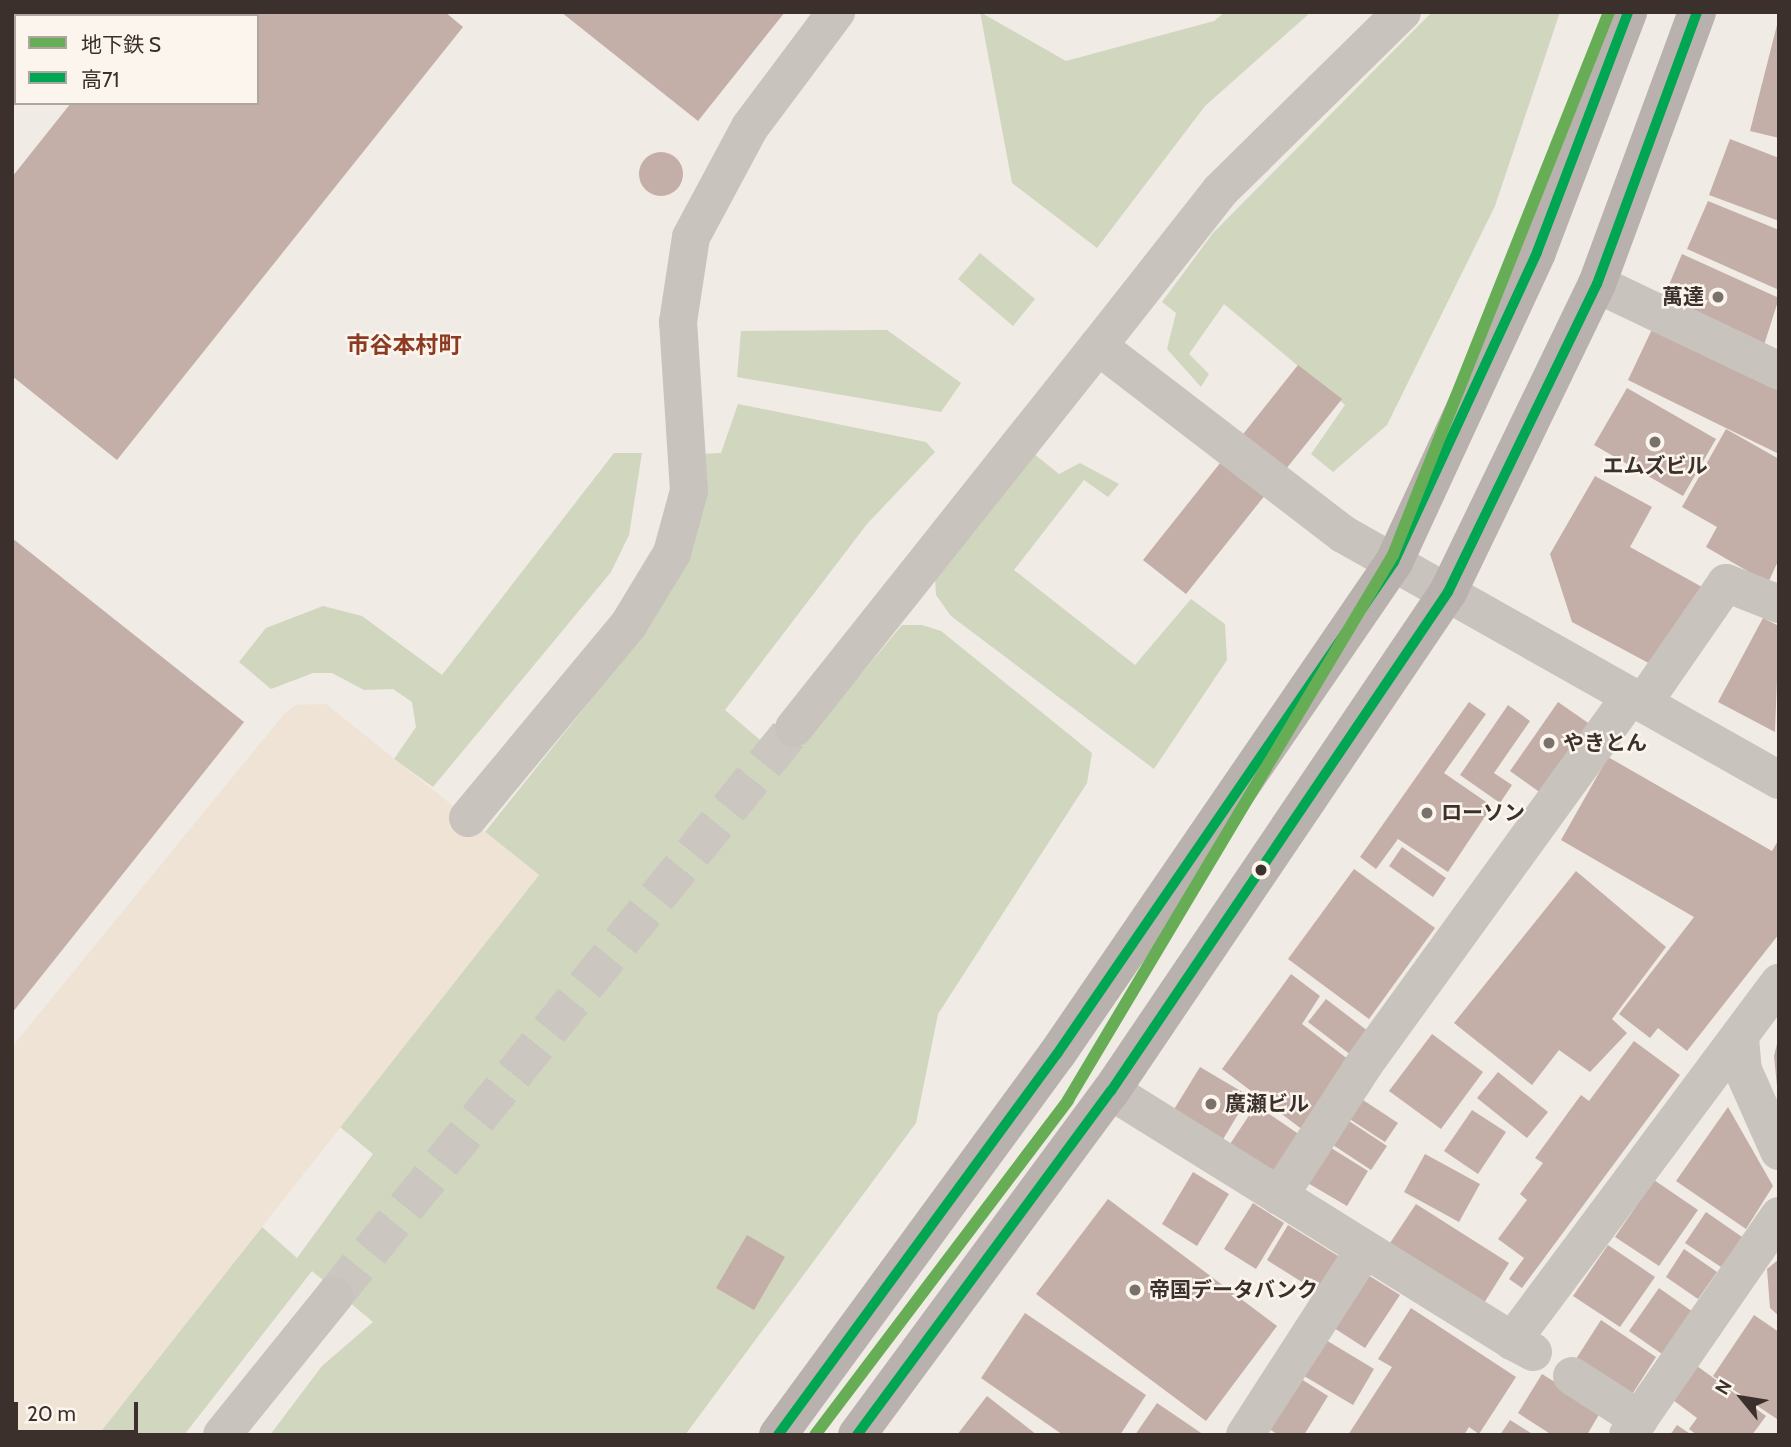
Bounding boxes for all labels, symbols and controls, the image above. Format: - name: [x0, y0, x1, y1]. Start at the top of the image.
- legend: [14, 14, 259, 105]
- text: 地下鉄 S: [81, 32, 161, 57]
- text: 高71: [81, 67, 119, 92]
- place label: 萬達: [1662, 284, 1704, 310]
- marker: 萬達: [1710, 289, 1726, 305]
- district label: 市谷本村町: [347, 331, 461, 359]
- marker: エムズビル: [1647, 434, 1663, 450]
- place label: エムズビル: [1603, 453, 1707, 479]
- place label: やきとん: [1563, 730, 1647, 756]
- marker: やきとん: [1541, 735, 1557, 751]
- place label: ローソン: [1441, 800, 1525, 826]
- marker: ローソン: [1419, 805, 1435, 821]
- unlabelled marker: [1254, 863, 1268, 877]
- place label: 廣瀬ビル: [1225, 1091, 1309, 1117]
- marker: 廣瀬ビル: [1203, 1096, 1219, 1112]
- place label: 帝国データバンク: [1149, 1277, 1317, 1303]
- marker: 帝国データバンク: [1127, 1282, 1143, 1298]
- north arrow: [1707, 1363, 1777, 1433]
- text: N: [1710, 1376, 1737, 1399]
- scale bar: [18, 1388, 142, 1432]
- text: 20 m: [27, 1401, 76, 1426]

